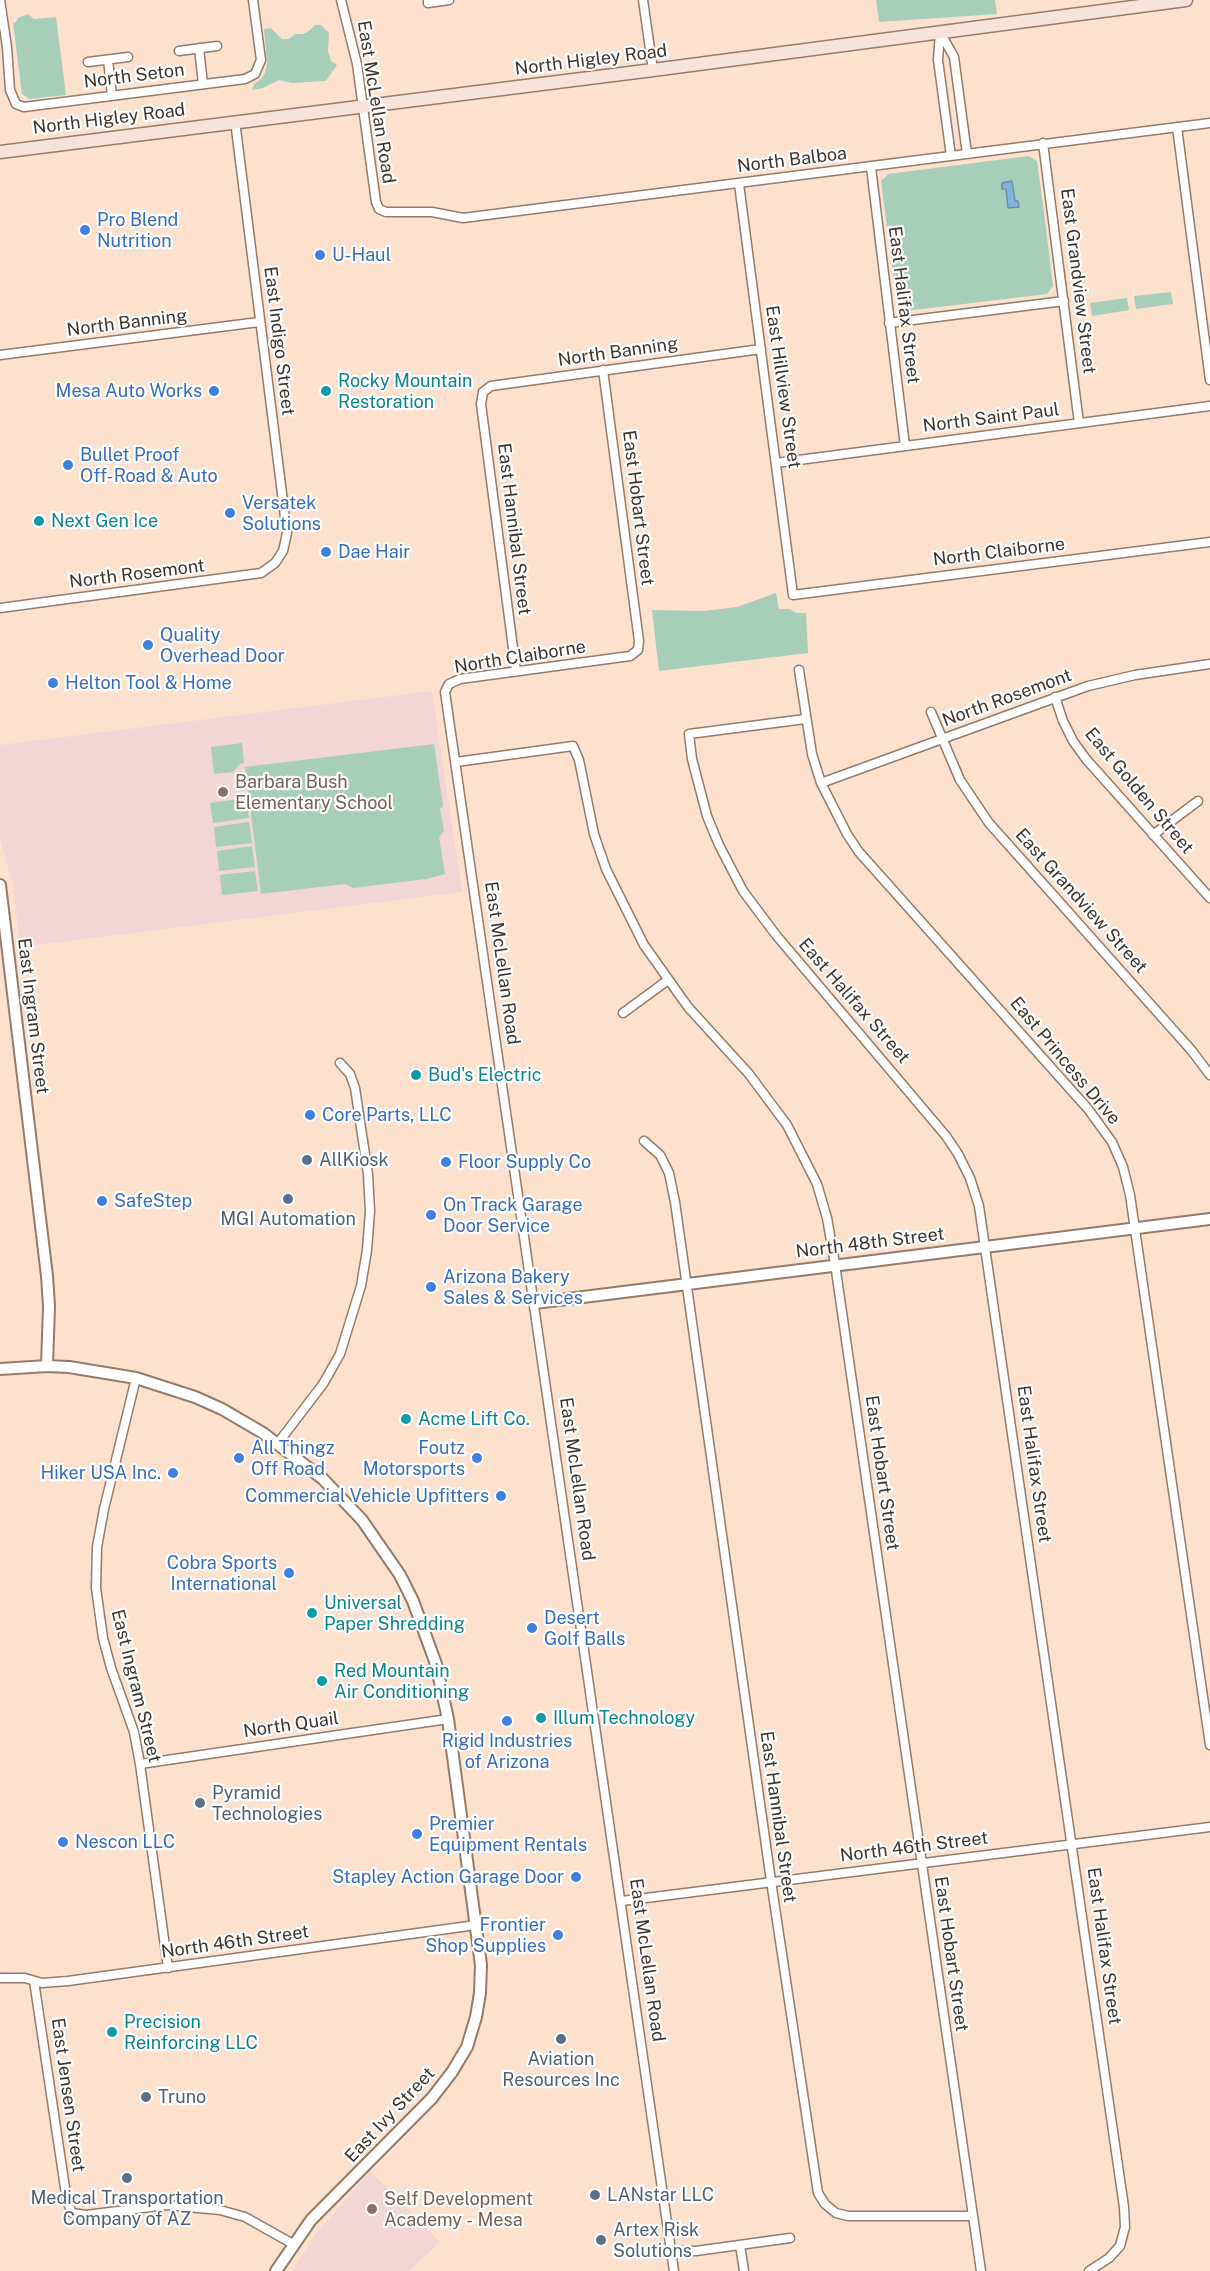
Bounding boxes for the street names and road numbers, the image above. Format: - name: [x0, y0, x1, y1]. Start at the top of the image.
- street label: East McLellan Road: [352, 19, 400, 185]
- street label: North Higley Road: [514, 40, 668, 80]
- street label: North Seton: [82, 59, 186, 93]
- street label: North Higley Road: [32, 99, 186, 139]
- street label: North Balboa: [736, 143, 848, 177]
- street label: East Grandview Street: [1056, 187, 1100, 375]
- street label: East Halifax Street: [884, 225, 924, 385]
- street label: East Indigo Street: [259, 265, 299, 417]
- street label: East Hillview Street: [761, 304, 805, 470]
- street label: North Banning: [66, 305, 188, 341]
- street label: North Banning: [557, 333, 679, 371]
- street label: North Saint Paul: [922, 399, 1060, 437]
- street label: East Hobart Street: [618, 429, 658, 587]
- street label: East Hannibal Street: [493, 442, 535, 616]
- street label: North Claiborne: [932, 533, 1066, 571]
- street label: North Rosemont: [68, 555, 206, 593]
- street label: North Claiborne: [453, 636, 587, 678]
- street label: North Rosemont: [939, 665, 1075, 731]
- street label: East Golden Street: [1080, 724, 1198, 858]
- street label: East Grandview Street: [1010, 824, 1152, 978]
- street label: East McLellan Road: [480, 880, 524, 1046]
- street label: East Halifax Street: [794, 934, 914, 1068]
- street label: East Ingram Street: [13, 937, 53, 1095]
- street label: East Princess Drive: [1005, 993, 1125, 1129]
- street label: North 48th Street: [795, 1223, 945, 1263]
- street label: East Halifax Street: [1012, 1384, 1056, 1544]
- street label: East Hobart Street: [860, 1394, 904, 1552]
- street label: East McLellan Road: [555, 1396, 599, 1562]
- street label: East Ingram Street: [107, 1607, 165, 1765]
- street label: North Quail: [242, 1708, 340, 1742]
- street label: East Hannibal Street: [755, 1730, 801, 1904]
- street label: North 46th Street: [839, 1827, 989, 1867]
- street label: East Halifax Street: [1082, 1866, 1126, 2026]
- street label: East Hobart Street: [929, 1875, 973, 2033]
- street label: East McLellan Road: [625, 1877, 669, 2043]
- street label: North 46th Street: [160, 1921, 310, 1963]
- street label: East Jensen Street: [46, 2017, 90, 2173]
- street label: East Ivy Street: [340, 2063, 440, 2167]

